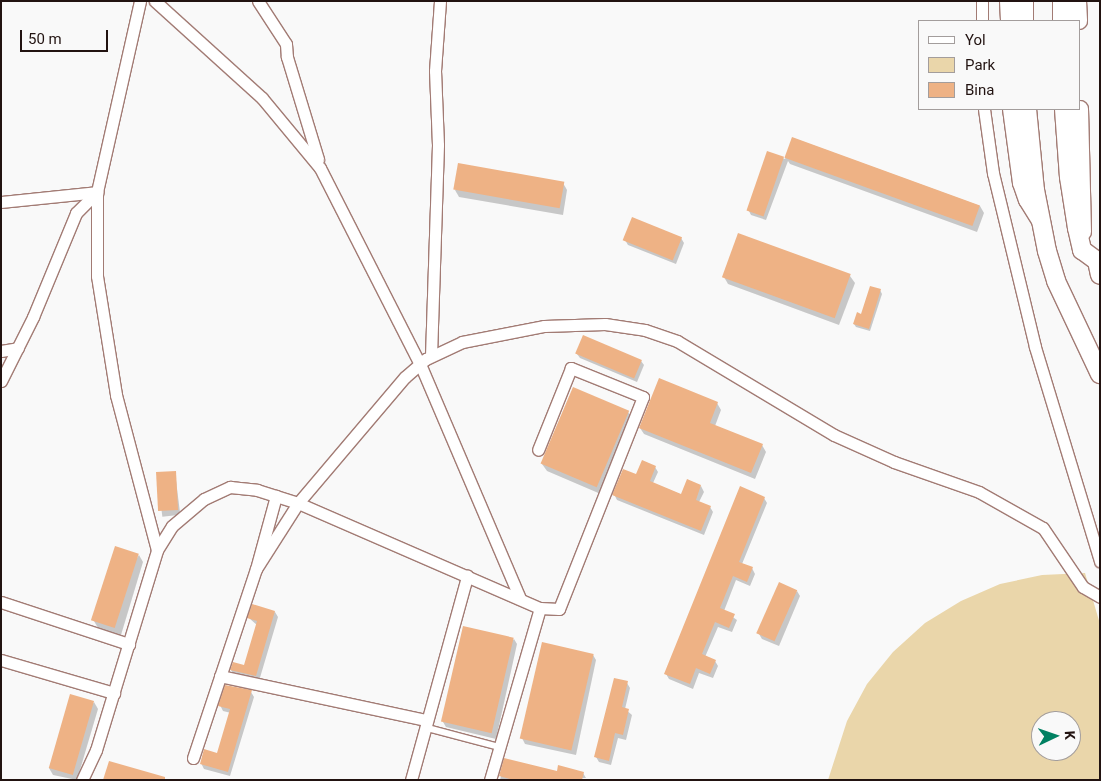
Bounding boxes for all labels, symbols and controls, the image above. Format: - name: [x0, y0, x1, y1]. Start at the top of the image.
- scale bar: [22, 20, 110, 52]
- legend: [918, 20, 1081, 110]
- text: 50 m: [28, 30, 62, 48]
- text: Yol: [965, 31, 986, 49]
- text: Park: [965, 56, 995, 74]
- text: Bina: [965, 81, 994, 99]
- north arrow: [1031, 711, 1081, 761]
- text: K: [1062, 730, 1078, 740]

